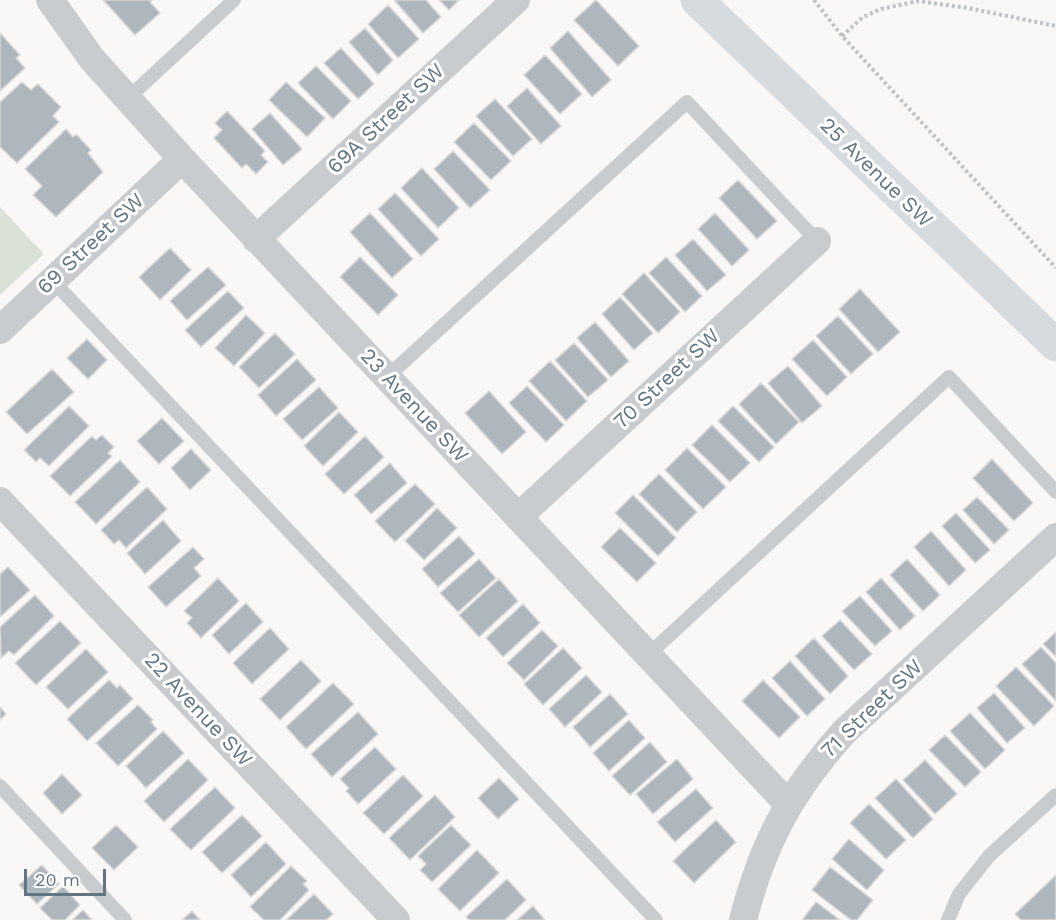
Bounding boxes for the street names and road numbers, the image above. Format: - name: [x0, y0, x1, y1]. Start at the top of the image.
- street label: 69A Street SW: [322, 58, 450, 180]
- street label: 25 Avenue SW: [815, 113, 937, 233]
- street label: 69 Street SW: [32, 188, 150, 300]
- street label: 70 Street SW: [609, 324, 725, 434]
- street label: 23 Avenue SW: [355, 344, 473, 468]
- street label: 22 Avenue SW: [139, 648, 257, 772]
- street label: 71 Street SW: [816, 654, 928, 764]

